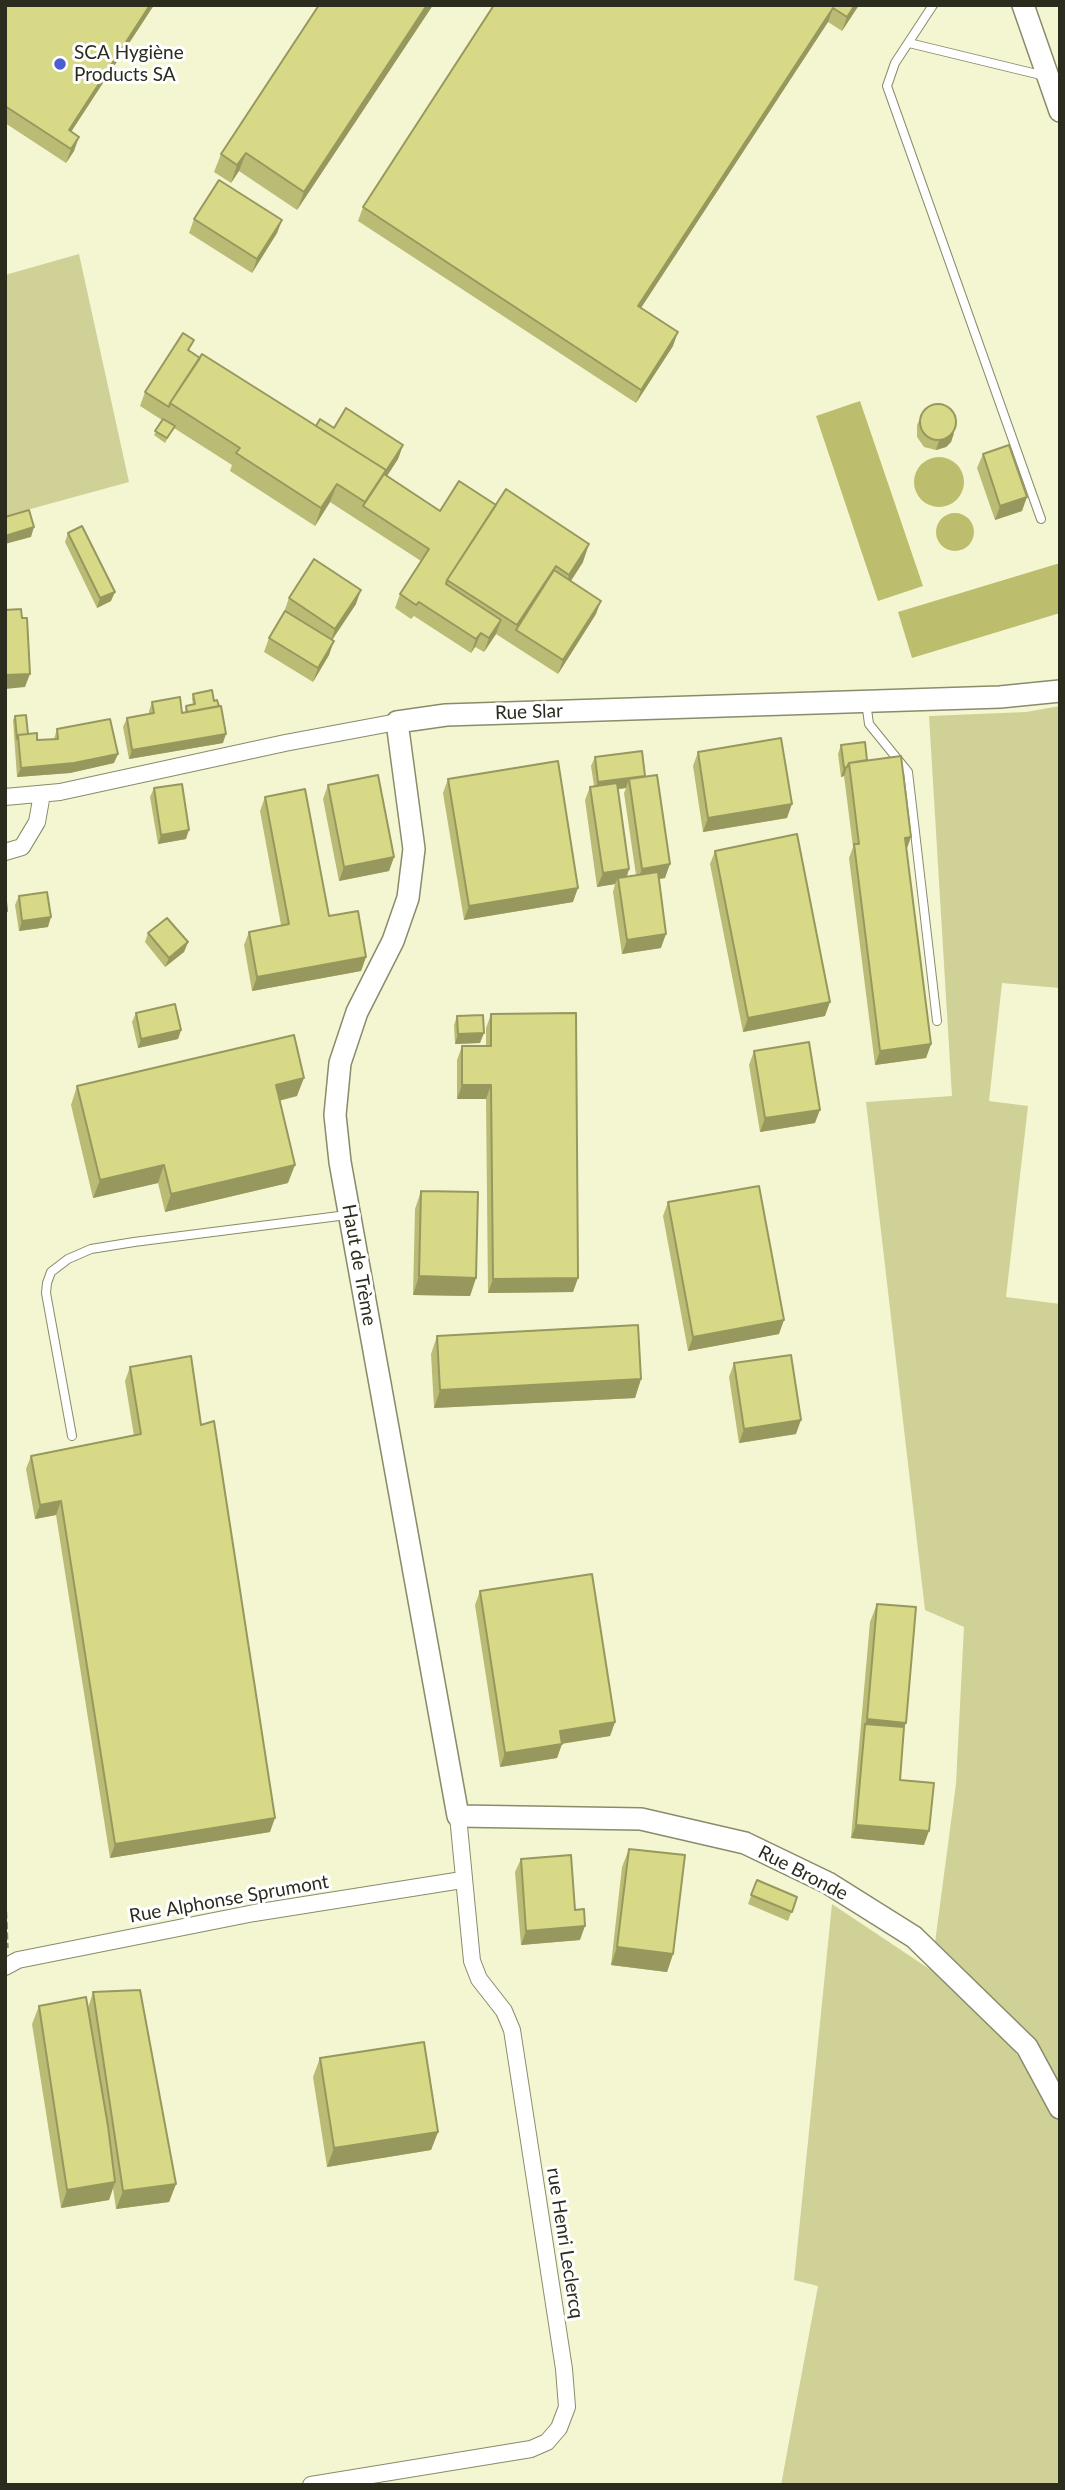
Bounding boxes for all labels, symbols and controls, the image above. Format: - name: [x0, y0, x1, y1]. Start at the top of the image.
- place label: SCA Hygiène Products SA: [74, 42, 184, 86]
- marker: SCA Hygiène Products SA: [52, 56, 68, 72]
- street label: Rue Slar: [495, 699, 563, 725]
- street label: Haut de Trème: [337, 1203, 381, 1327]
- street label: Rue Bronde: [754, 1841, 852, 1905]
- street label: Rue Alphonse Sprumont: [128, 1870, 330, 1928]
- street label: rue Henri Leclercq: [542, 2166, 588, 2320]

